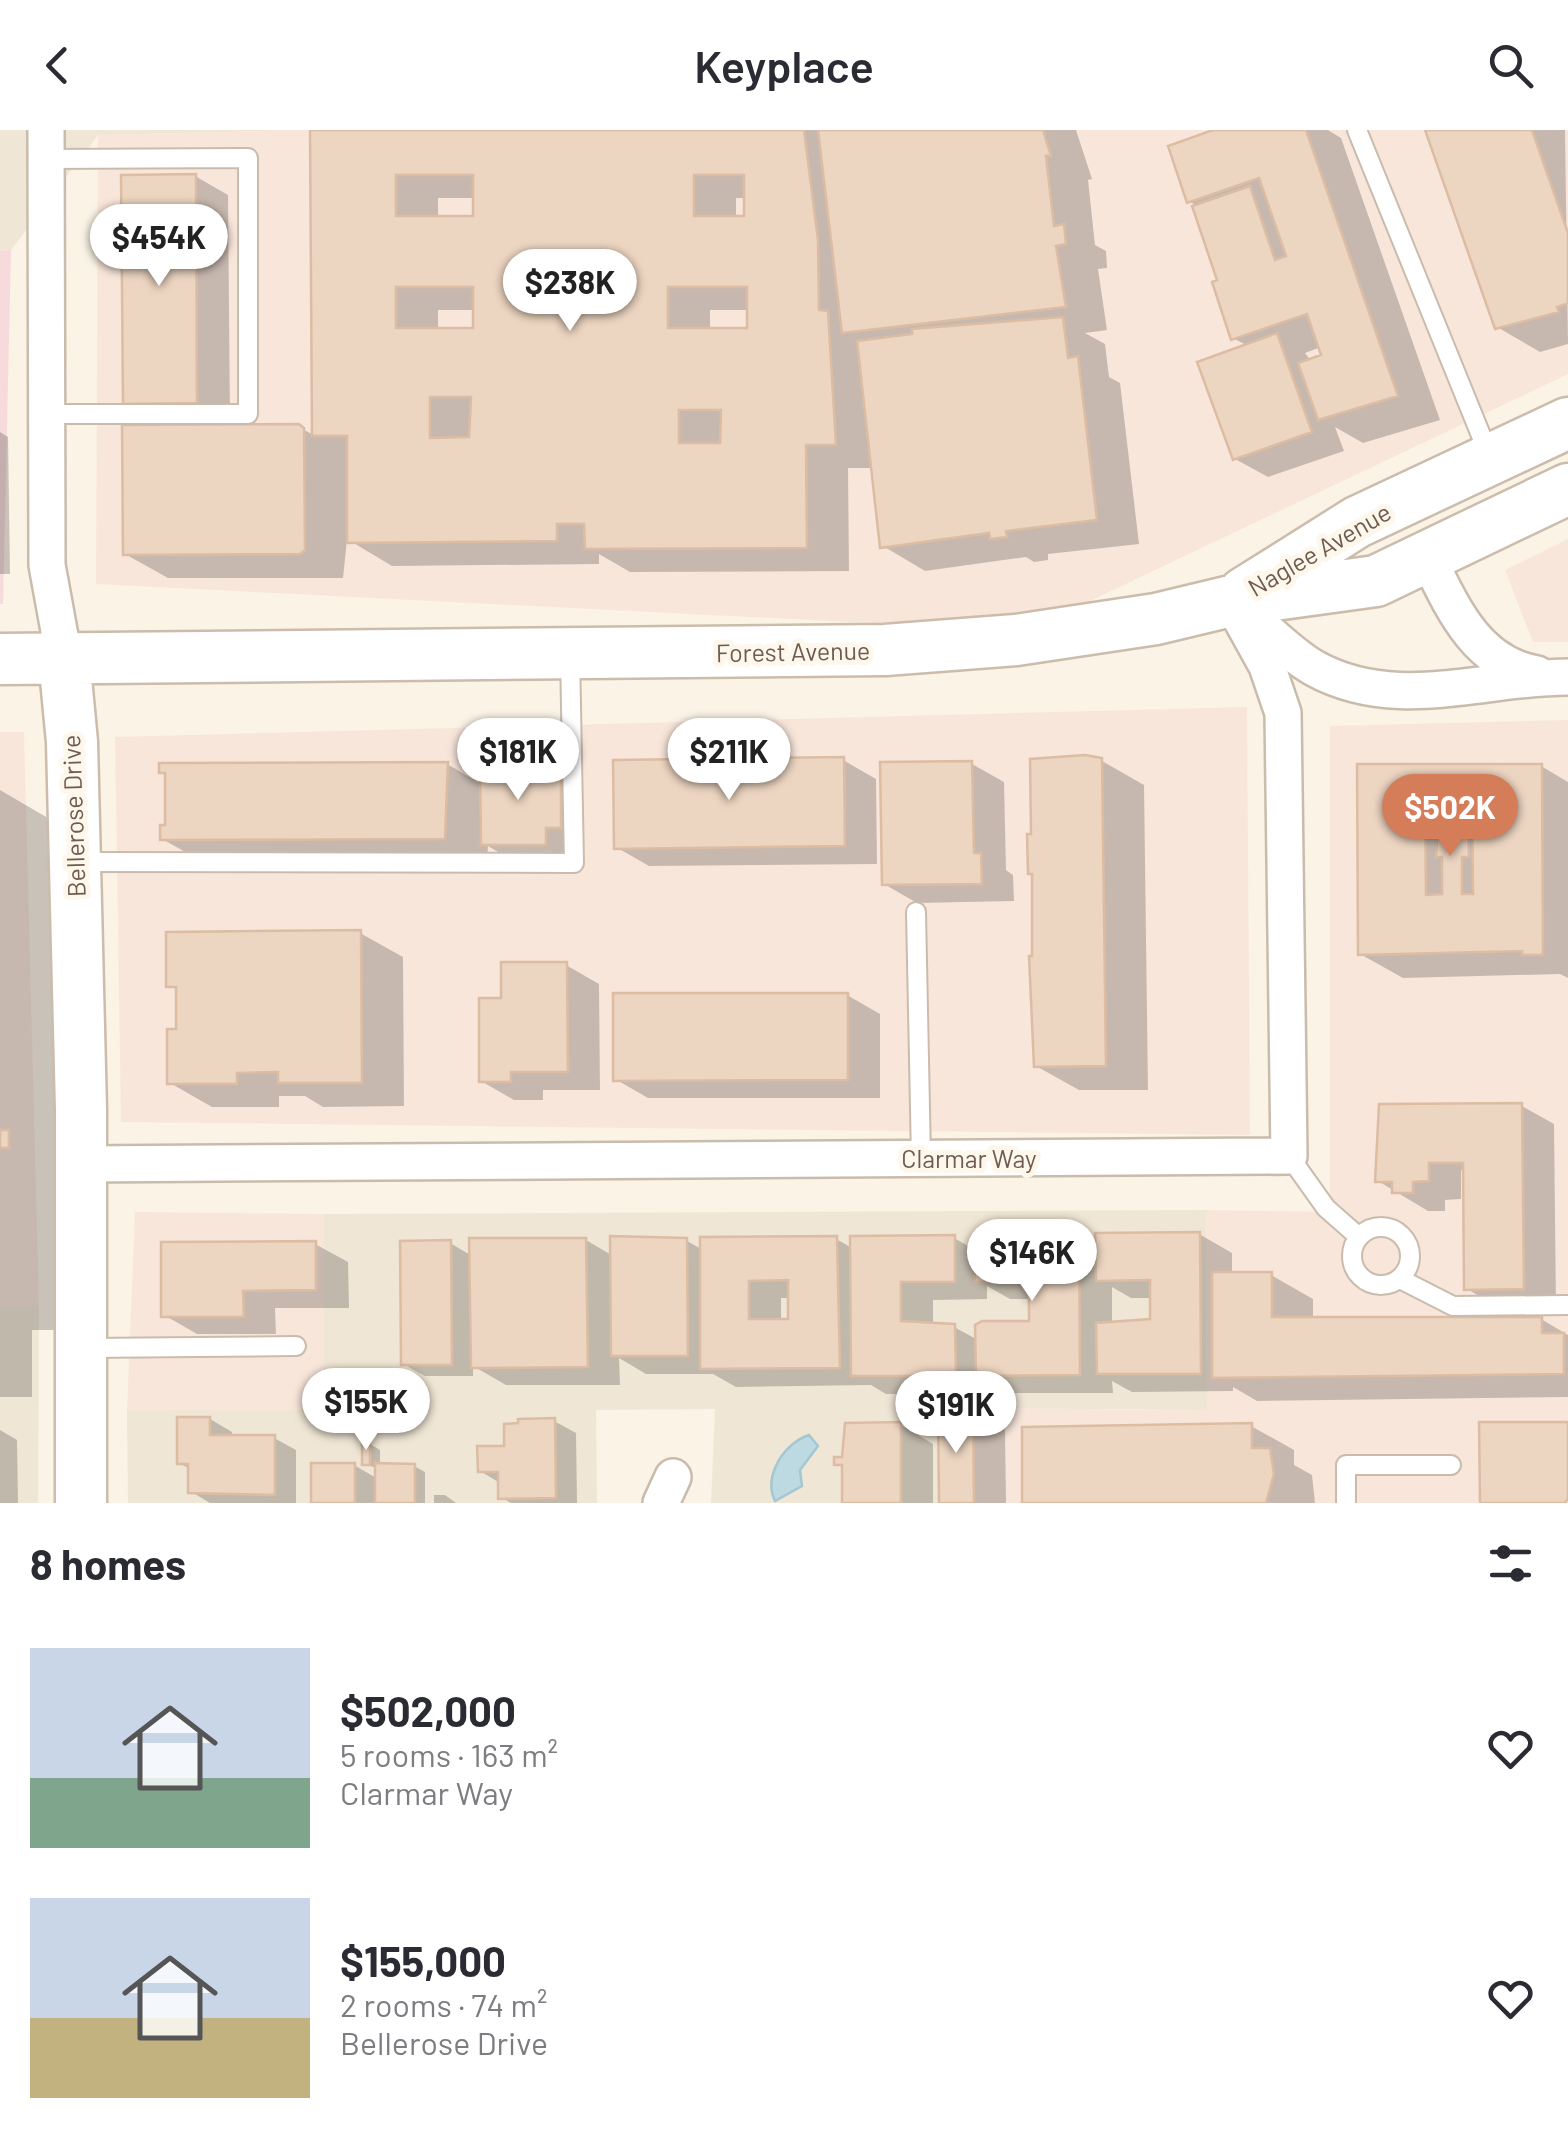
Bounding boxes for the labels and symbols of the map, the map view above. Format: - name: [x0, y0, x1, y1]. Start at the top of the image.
- pin: $454K: [89, 204, 229, 289]
- pin: $238K: [500, 249, 640, 334]
- street label: Naglee Avenue: [1242, 496, 1396, 602]
- street label: Forest Avenue: [716, 635, 870, 667]
- pin: $181K: [448, 718, 588, 803]
- pin: $211K: [659, 718, 799, 803]
- street label: Bellerose Drive: [55, 734, 91, 898]
- pin: $502K: [1380, 774, 1520, 859]
- street label: Clarmar Way: [901, 1143, 1037, 1173]
- pin: $146K: [962, 1219, 1102, 1304]
- pin: $155K: [296, 1368, 436, 1453]
- pin: $191K: [886, 1371, 1026, 1456]

